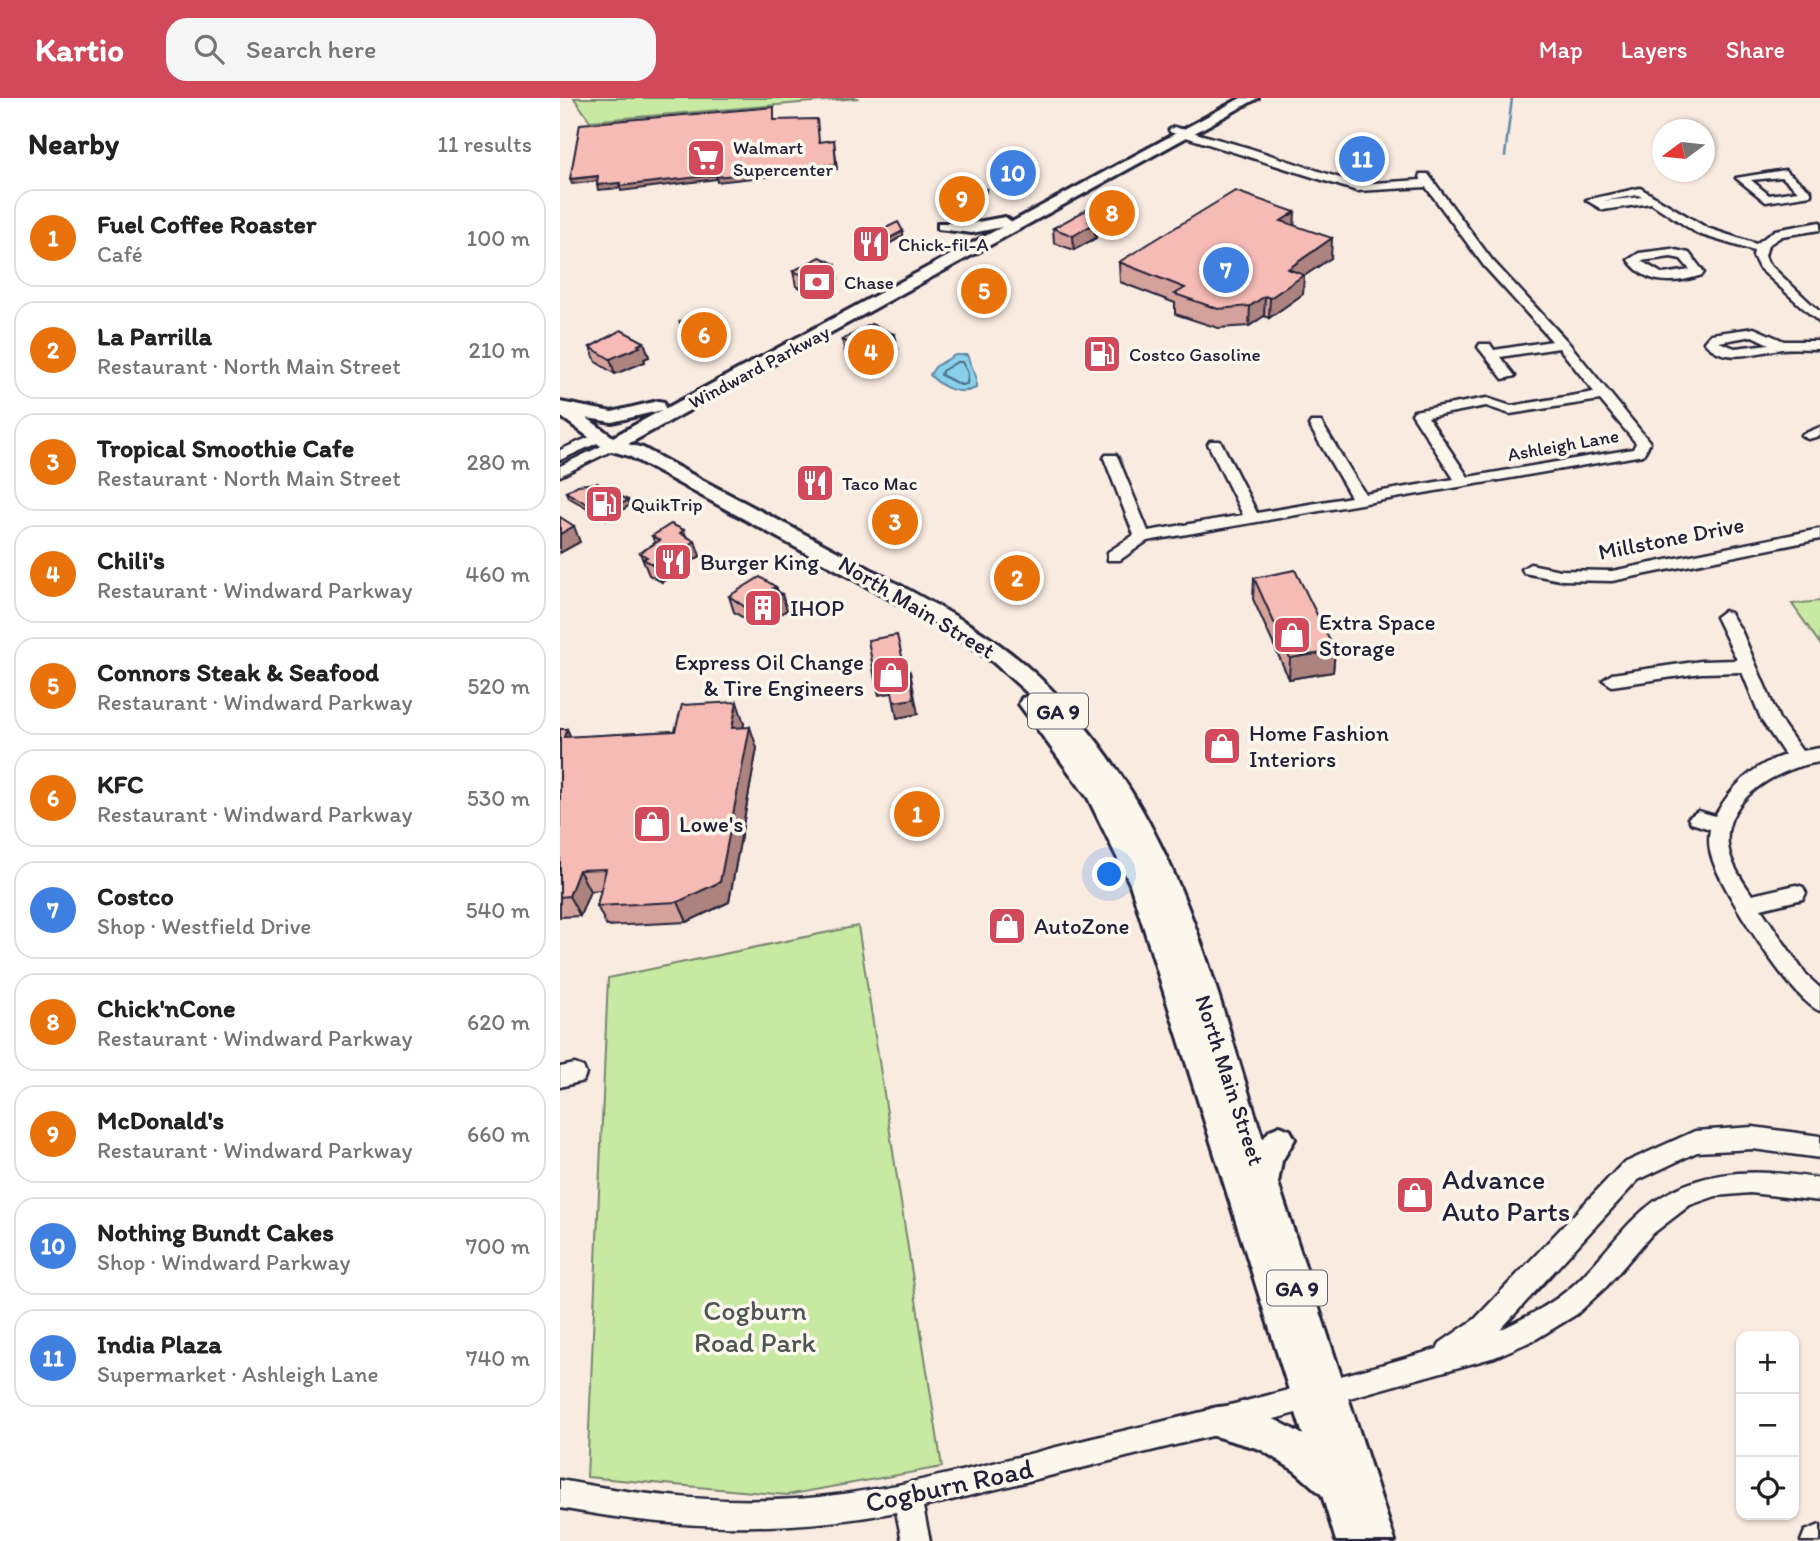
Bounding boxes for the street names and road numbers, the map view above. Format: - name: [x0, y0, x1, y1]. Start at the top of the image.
- street label: Windward Parkway: [685, 320, 833, 414]
- street label: Ashleigh Lane: [1506, 424, 1620, 466]
- street label: Millstone Drive: [1596, 510, 1746, 566]
- street label: North Main Street: [834, 549, 1000, 665]
- road number: GA 9: [1028, 694, 1088, 728]
- street label: North Main Street: [1189, 991, 1271, 1169]
- road number: GA 9: [1267, 1270, 1327, 1306]
- street label: Cogburn Road: [862, 1451, 1036, 1519]

